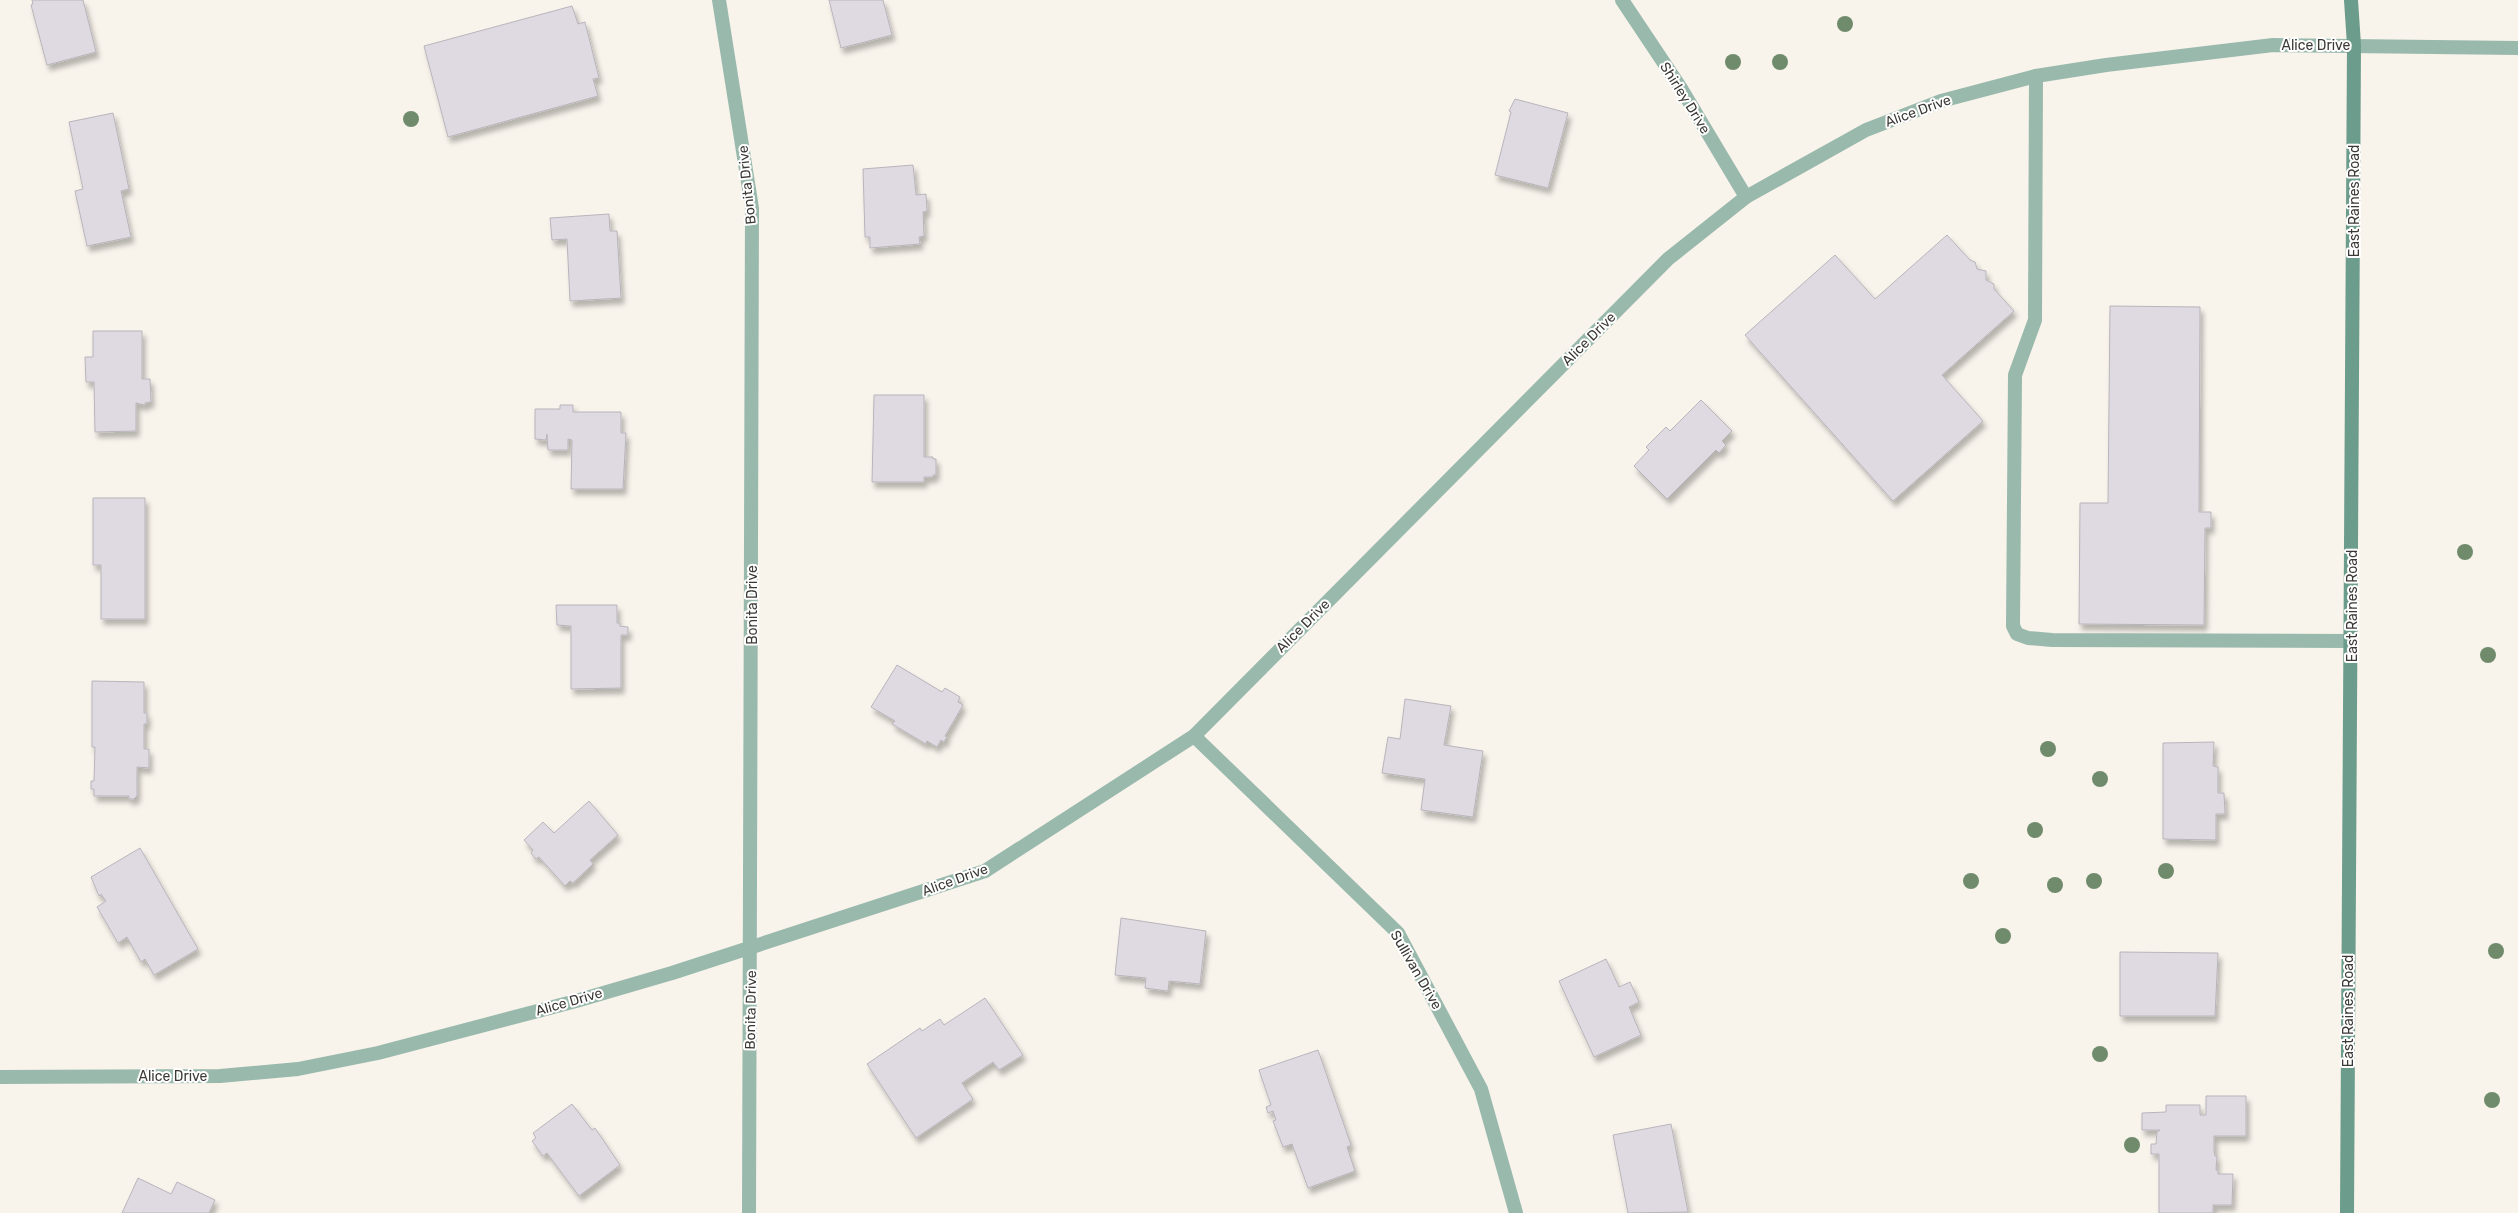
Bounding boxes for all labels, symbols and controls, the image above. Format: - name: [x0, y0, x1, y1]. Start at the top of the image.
- street label: Alice Drive: [2282, 37, 2351, 54]
- street label: Shirley Drive: [1656, 59, 1714, 137]
- street label: Alice Drive: [1883, 91, 1953, 131]
- street label: Bonita Drive: [734, 144, 760, 225]
- street label: East Raines Road: [2346, 145, 2363, 257]
- street label: Alice Drive: [1559, 309, 1619, 369]
- street label: East Raines Road: [2344, 550, 2361, 662]
- street label: Bonita Drive: [744, 565, 761, 645]
- street label: Alice Drive: [1273, 596, 1333, 656]
- street label: Alice Drive: [920, 860, 990, 900]
- street label: Sullivan Drive: [1387, 928, 1445, 1013]
- street label: East Raines Road: [2340, 955, 2357, 1067]
- street label: Bonita Drive: [742, 970, 760, 1050]
- street label: Alice Drive: [534, 984, 605, 1020]
- street label: Alice Drive: [139, 1068, 208, 1085]

